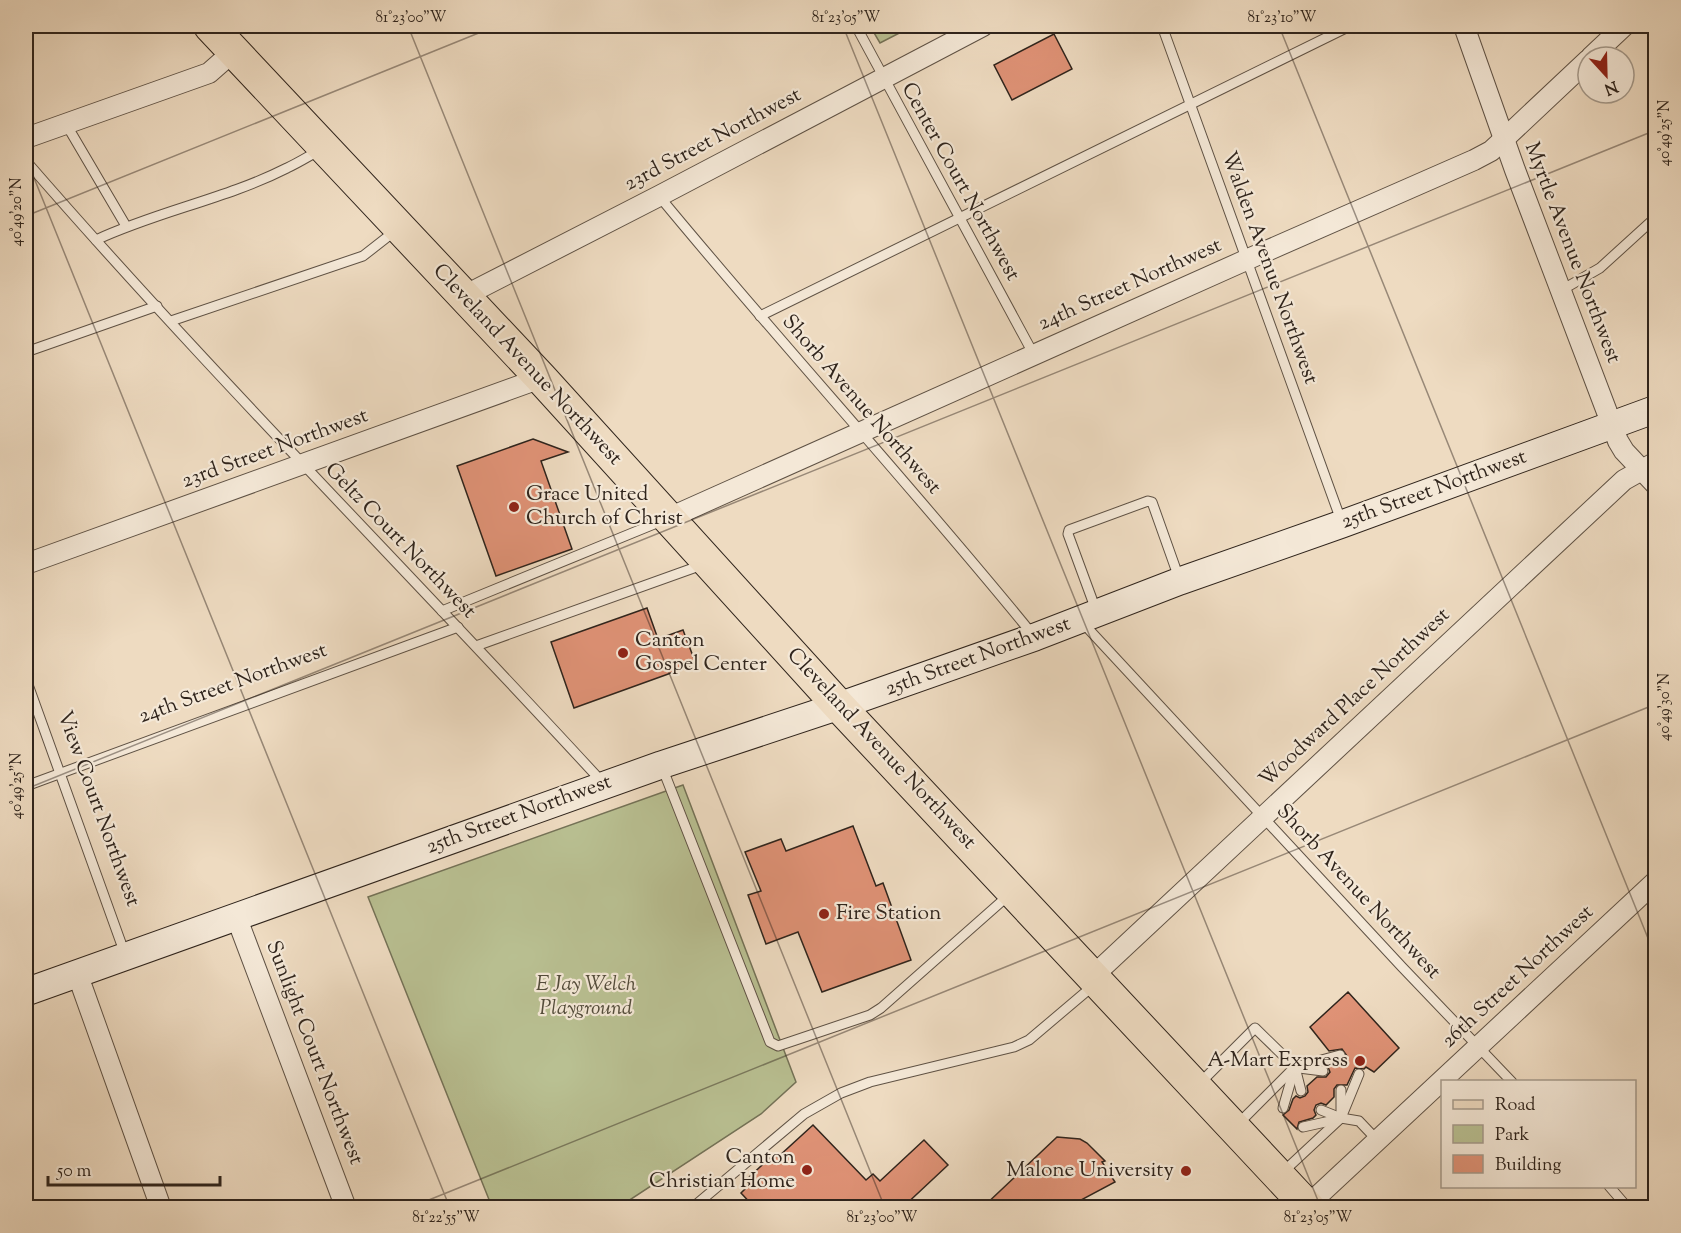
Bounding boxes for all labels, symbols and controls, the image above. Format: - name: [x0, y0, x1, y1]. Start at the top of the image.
- text: 81°23'00"W: [376, 8, 447, 29]
- text: 81°23'05"W: [812, 8, 881, 29]
- text: 81°23'10"W: [1248, 8, 1317, 29]
- north arrow: [1576, 45, 1636, 105]
- text: N: [1600, 74, 1621, 100]
- street label: Center Court Northwest: [893, 77, 1027, 287]
- street label: 23rd Street Northwest: [619, 81, 807, 199]
- text: 40°49'25"N: [1655, 100, 1676, 166]
- street label: Myrtle Avenue Northwest: [1516, 138, 1628, 368]
- street label: Walden Avenue Northwest: [1213, 147, 1325, 389]
- text: 40°49'20"N: [7, 178, 28, 246]
- street label: 24th Street Northwest: [1033, 231, 1227, 339]
- street label: Cleveland Avenue Northwest: [425, 257, 629, 473]
- street label: Shorb Avenue Northwest: [774, 308, 948, 502]
- street label: 23rd Street Northwest: [178, 401, 372, 497]
- street label: 25th Street Northwest: [1337, 443, 1531, 537]
- street label: Geltz Court Northwest: [317, 456, 483, 626]
- place label: Grace United Church of Christ: [526, 480, 683, 534]
- marker: Grace United Church of Christ: [507, 500, 521, 514]
- street label: Woodward Place Northwest: [1253, 601, 1457, 795]
- street label: 25th Street Northwest: [881, 610, 1075, 704]
- place label: Canton Gospel Center: [635, 626, 767, 680]
- street label: 24th Street Northwest: [135, 636, 331, 732]
- street label: Cleveland Avenue Northwest: [779, 641, 983, 857]
- marker: Canton Gospel Center: [616, 646, 630, 660]
- text: 40°49'30"N: [1655, 673, 1676, 741]
- street label: View Court Northwest: [49, 707, 147, 911]
- text: 40°49'25"N: [7, 753, 28, 819]
- street label: 25th Street Northwest: [422, 768, 616, 862]
- street label: Shorb Avenue Northwest: [1269, 798, 1447, 986]
- street label: 26th Street Northwest: [1435, 898, 1601, 1056]
- place label: Fire Station: [836, 899, 941, 929]
- marker: Fire Station: [817, 907, 831, 921]
- street label: Sunlight Court Northwest: [257, 937, 371, 1169]
- park label: E Jay Welch Playground: [536, 970, 636, 1024]
- place label: A-Mart Express: [1207, 1046, 1348, 1076]
- marker: A-Mart Express: [1353, 1054, 1367, 1068]
- legend: [1441, 1080, 1636, 1188]
- text: Road: [1495, 1093, 1535, 1119]
- text: Park: [1495, 1123, 1530, 1149]
- place label: Canton Christian Home: [649, 1143, 795, 1197]
- scale bar: [48, 1149, 220, 1187]
- text: Building: [1495, 1153, 1561, 1179]
- place label: Malone University: [1006, 1156, 1175, 1186]
- text: 50 m: [56, 1159, 92, 1185]
- marker: Canton Christian Home: [800, 1163, 814, 1177]
- marker: Malone University: [1179, 1164, 1193, 1178]
- text: 81°22'55"W: [412, 1208, 480, 1229]
- text: 81°23'00"W: [847, 1208, 918, 1229]
- text: 81°23'05"W: [1284, 1208, 1353, 1229]

